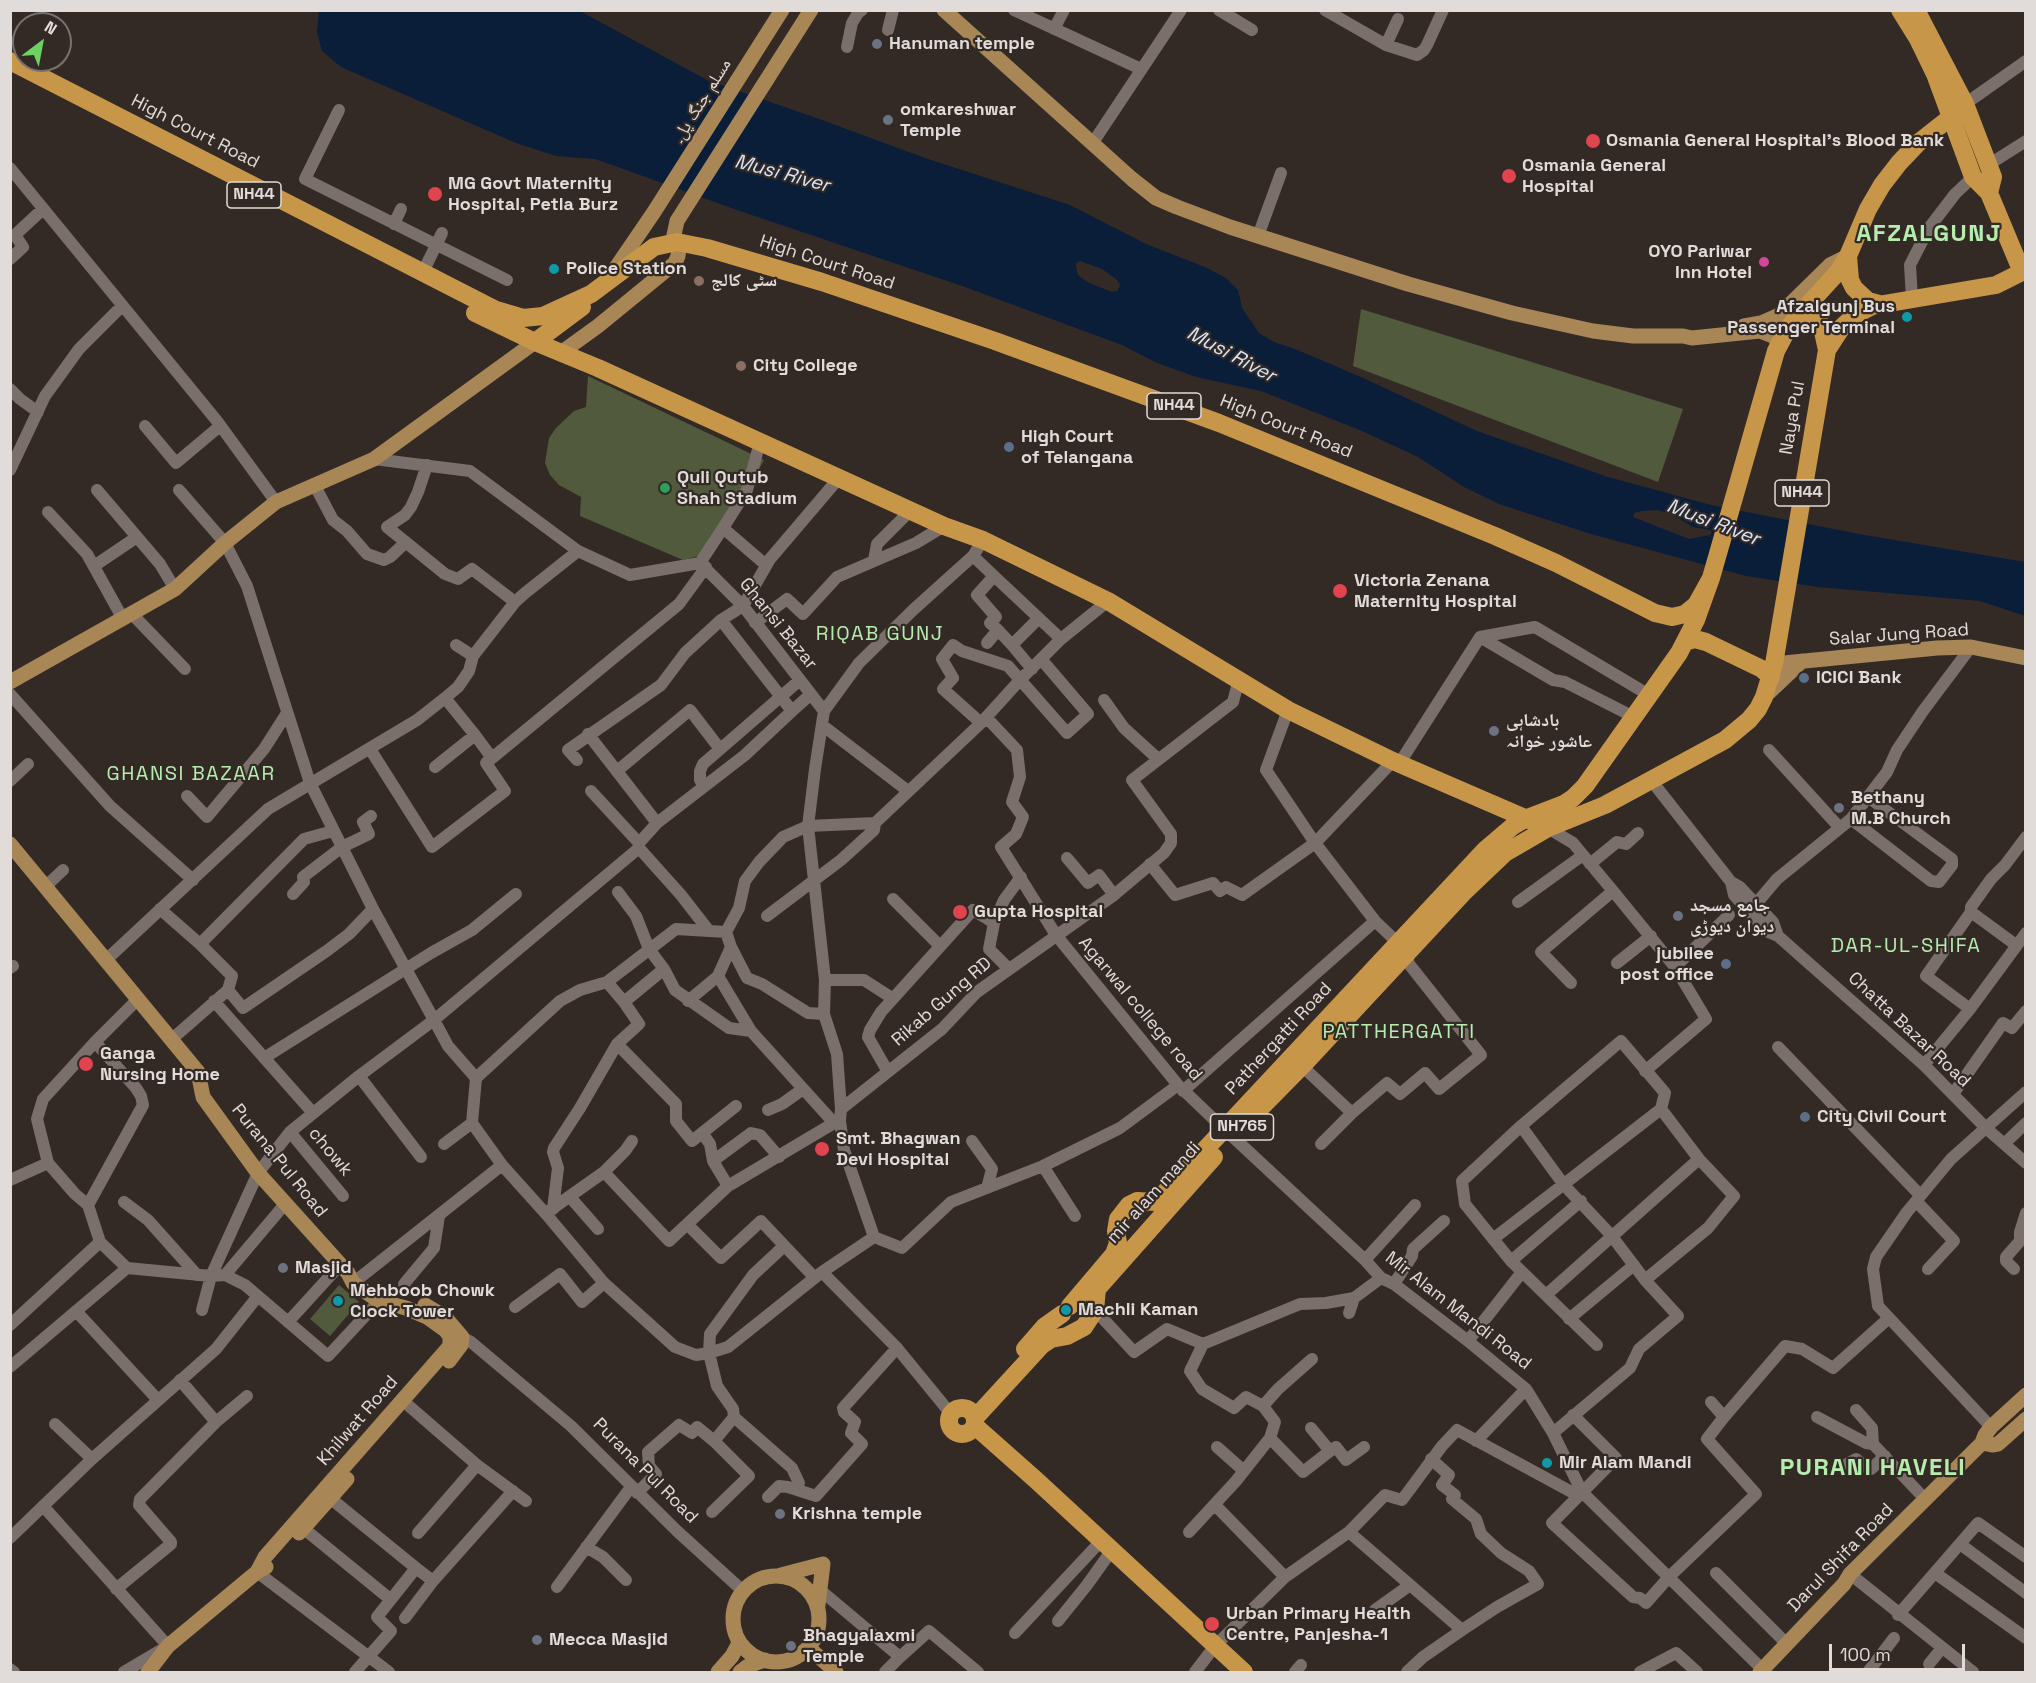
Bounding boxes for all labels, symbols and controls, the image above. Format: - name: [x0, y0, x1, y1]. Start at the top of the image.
- north arrow: [12, 12, 72, 72]
- text: N: [41, 16, 61, 40]
- place label: Hanuman temple: [889, 33, 1035, 55]
- marker: Hanuman temple: [870, 37, 884, 51]
- street label: مسلم جنگ پل۔: [668, 55, 736, 147]
- street label: High Court Road: [127, 90, 263, 174]
- place label: omkareshwar Temple: [900, 99, 1016, 142]
- marker: omkareshwar Temple: [881, 113, 895, 127]
- place label: Osmania General Hospital's Blood Bank: [1606, 130, 1944, 152]
- marker: Osmania General Hospital's Blood Bank: [1584, 132, 1602, 150]
- water label: Musi River: [732, 150, 832, 198]
- place label: Osmania General Hospital: [1522, 155, 1666, 198]
- marker: Osmania General Hospital: [1500, 167, 1518, 185]
- place label: MG Govt Maternity Hospital, Petla Burz: [448, 173, 618, 216]
- road number: NH44: [227, 182, 281, 208]
- marker: MG Govt Maternity Hospital, Petla Burz: [426, 185, 444, 203]
- district label: AFZALGUNJ: [1856, 220, 2002, 248]
- street label: High Court Road: [757, 231, 897, 295]
- place label: OYO Pariwar Inn Hotel: [1648, 241, 1752, 284]
- marker: OYO Pariwar Inn Hotel: [1757, 255, 1771, 269]
- place label: Police Station: [566, 258, 687, 280]
- marker: Police Station: [547, 262, 561, 276]
- place label: سٹی کالج: [711, 270, 777, 292]
- marker: سٹی کالج: [692, 274, 706, 288]
- place label: Afzalgunj Bus Passenger Terminal: [1727, 296, 1895, 338]
- marker: Afzalgunj Bus Passenger Terminal: [1900, 310, 1914, 324]
- water label: Musi River: [1182, 322, 1280, 388]
- place label: City College: [753, 355, 858, 377]
- marker: City College: [734, 359, 748, 373]
- street label: Naya Pul: [1776, 380, 1810, 456]
- street label: High Court Road: [1217, 391, 1355, 463]
- road number: NH44: [1147, 393, 1201, 419]
- place label: High Court of Telangana: [1021, 426, 1133, 468]
- marker: High Court of Telangana: [1002, 440, 1016, 454]
- place label: Quli Qutub Shah Stadium: [677, 467, 797, 510]
- road number: NH44: [1775, 480, 1829, 506]
- marker: Quli Qutub Shah Stadium: [658, 481, 672, 495]
- water label: Musi River: [1663, 494, 1763, 552]
- place label: Victoria Zenana Maternity Hospital: [1354, 570, 1517, 612]
- street label: Ghansi Bazar: [735, 574, 821, 674]
- marker: Victoria Zenana Maternity Hospital: [1331, 582, 1349, 600]
- street label: Salar Jung Road: [1828, 619, 1970, 651]
- district label: RIQAB GUNJ: [816, 623, 944, 647]
- place label: ICICI Bank: [1816, 667, 1902, 689]
- marker: ICICI Bank: [1797, 671, 1811, 685]
- place label: بادشاہی عاشور خوانہ: [1506, 710, 1592, 752]
- marker: بادشاہی عاشور خوانہ: [1487, 724, 1501, 738]
- district label: GHANSI BAZAAR: [106, 763, 276, 787]
- place label: Bethany M.B Church: [1851, 787, 1951, 830]
- marker: Bethany M.B Church: [1832, 801, 1846, 815]
- place label: جامع مسجد دیوان دیوڑی: [1690, 895, 1774, 938]
- place label: Gupta Hospital: [974, 901, 1103, 923]
- marker: Gupta Hospital: [951, 903, 969, 921]
- marker: جامع مسجد دیوان دیوڑی: [1671, 909, 1685, 923]
- street label: Agarwal college road: [1074, 933, 1206, 1085]
- district label: DAR-UL-SHIFA: [1831, 935, 1981, 959]
- place label: jubilee post office: [1620, 943, 1714, 986]
- street label: Rikab Gung RD: [888, 953, 996, 1051]
- marker: jubilee post office: [1719, 957, 1733, 971]
- street label: Chatta Bazar Road: [1843, 968, 1975, 1092]
- street label: Pathergatti Road: [1221, 978, 1337, 1100]
- district label: PATTHERGATTI: [1322, 1021, 1476, 1045]
- place label: Ganga Nursing Home: [100, 1043, 220, 1086]
- marker: Ganga Nursing Home: [77, 1055, 95, 1073]
- street label: Purana Pul Road: [227, 1100, 331, 1222]
- place label: City Civil Court: [1817, 1106, 1947, 1128]
- marker: City Civil Court: [1798, 1110, 1812, 1124]
- road number: NH765: [1210, 1114, 1274, 1140]
- street label: chowk: [303, 1123, 357, 1181]
- place label: Smt. Bhagwan Devi Hospital: [836, 1128, 961, 1170]
- street label: mir alam mandi: [1103, 1138, 1205, 1248]
- marker: Smt. Bhagwan Devi Hospital: [813, 1140, 831, 1158]
- street label: Mir Alam Mandi Road: [1381, 1247, 1535, 1375]
- place label: Masjid: [295, 1257, 352, 1279]
- marker: Masjid: [276, 1261, 290, 1275]
- place label: Mehboob Chowk Clock Tower: [350, 1280, 495, 1322]
- marker: Mehboob Chowk Clock Tower: [331, 1294, 345, 1308]
- place label: Machli Kaman: [1078, 1299, 1198, 1321]
- marker: Machli Kaman: [1059, 1303, 1073, 1317]
- street label: Khilwat Road: [313, 1372, 403, 1470]
- street label: Purana Pul Road: [588, 1414, 702, 1528]
- place label: Mir Alam Mandi: [1559, 1452, 1692, 1474]
- district label: PURANI HAVELI: [1780, 1454, 1966, 1482]
- marker: Mir Alam Mandi: [1540, 1456, 1554, 1470]
- street label: Darul Shifa Road: [1784, 1499, 1898, 1617]
- place label: Krishna temple: [792, 1503, 922, 1525]
- marker: Krishna temple: [773, 1507, 787, 1521]
- place label: Urban Primary Health Centre, Panjesha-1: [1226, 1603, 1411, 1646]
- marker: Urban Primary Health Centre, Panjesha-1: [1203, 1615, 1221, 1633]
- place label: Bhagyalaxmi Temple: [803, 1625, 915, 1668]
- place label: Mecca Masjid: [549, 1629, 668, 1651]
- scale bar: [1832, 1632, 1968, 1670]
- marker: Mecca Masjid: [530, 1633, 544, 1647]
- marker: Bhagyalaxmi Temple: [784, 1639, 798, 1653]
- text: 100 m: [1840, 1643, 1891, 1666]

